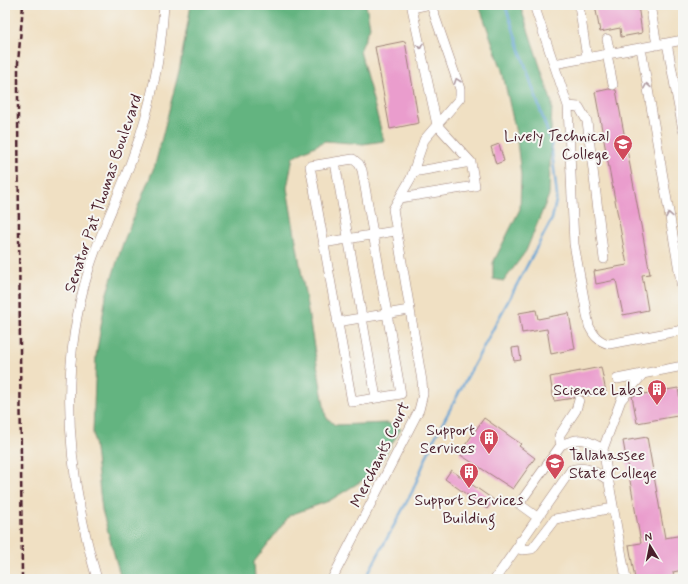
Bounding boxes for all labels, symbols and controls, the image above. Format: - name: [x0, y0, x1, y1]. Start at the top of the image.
- one-way arrow: [415, 43, 423, 49]
- one-way arrow: [454, 78, 462, 85]
- one-way arrow: [643, 83, 652, 90]
- street label: Senator Pat Thomas Boulevard: [60, 91, 147, 296]
- place label: Lively Technical College: [504, 126, 609, 165]
- school or university icon: Lively Technical College: [612, 133, 634, 161]
- one-way arrow: [665, 211, 674, 218]
- building icon: Science Labs: [646, 378, 668, 406]
- place label: Science Labs: [553, 380, 643, 401]
- street label: Merchants Court: [346, 398, 415, 511]
- place label: Support Services: [420, 420, 475, 459]
- building icon: Support Services: [478, 427, 500, 455]
- place label: Tallahassee State College: [569, 445, 657, 484]
- school or university icon: Tallahassee State College: [544, 452, 566, 480]
- building icon: Support Services Building: [458, 461, 480, 489]
- place label: Support Services Building: [415, 490, 523, 530]
- north arrow: [630, 526, 670, 566]
- text: N: [644, 530, 653, 545]

